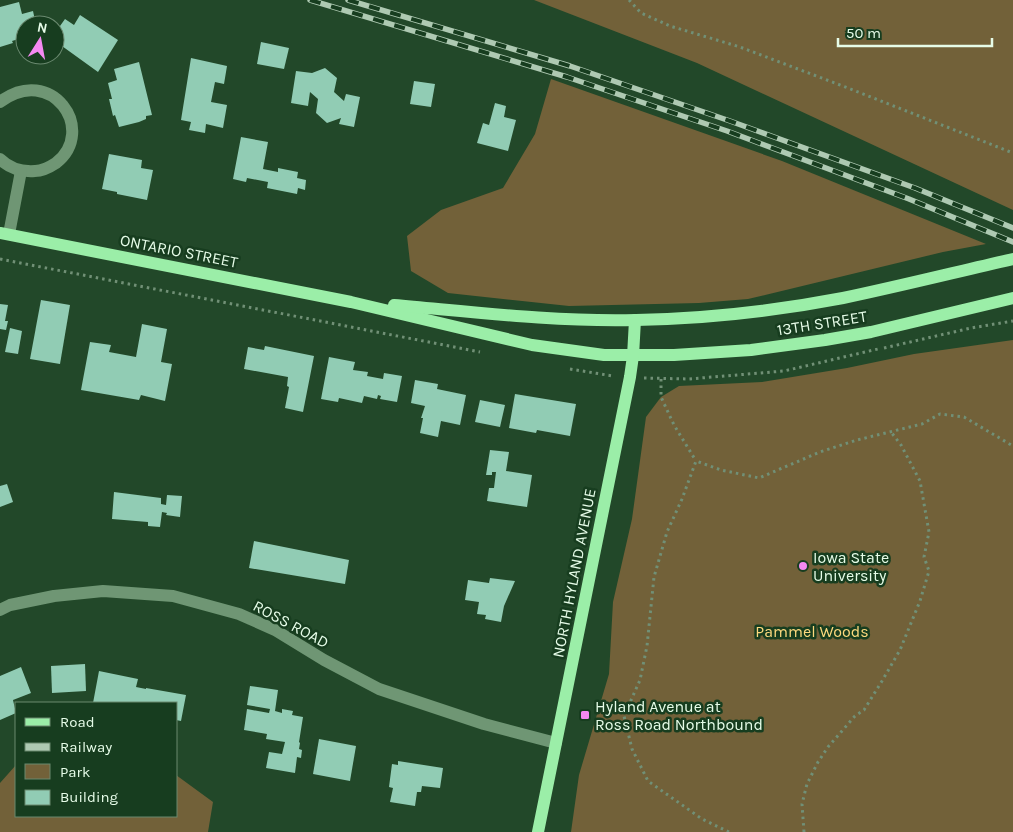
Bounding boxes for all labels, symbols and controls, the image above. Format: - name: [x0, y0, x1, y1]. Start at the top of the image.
- north arrow: [15, 15, 65, 65]
- scale bar: [838, 15, 992, 47]
- text: N: [36, 18, 49, 37]
- text: 50 m: [846, 24, 881, 42]
- street label: ONTARIO STREET: [118, 230, 240, 272]
- street label: 13TH STREET: [776, 307, 868, 339]
- street label: NORTH HYLAND AVENUE: [548, 487, 600, 659]
- place label: Iowa State University: [813, 548, 889, 585]
- marker: Iowa State University: [797, 560, 809, 572]
- street label: ROSS ROAD: [250, 596, 332, 652]
- park label: Pammel Woods: [755, 622, 869, 641]
- place label: Hyland Avenue at Ross Road Northbound: [595, 697, 763, 734]
- legend: [15, 702, 178, 817]
- marker: Hyland Avenue at Ross Road Northbound: [579, 709, 591, 721]
- text: Road: [60, 713, 95, 731]
- text: Railway: [60, 738, 112, 756]
- text: Park: [60, 763, 90, 781]
- text: Building: [60, 788, 118, 806]

